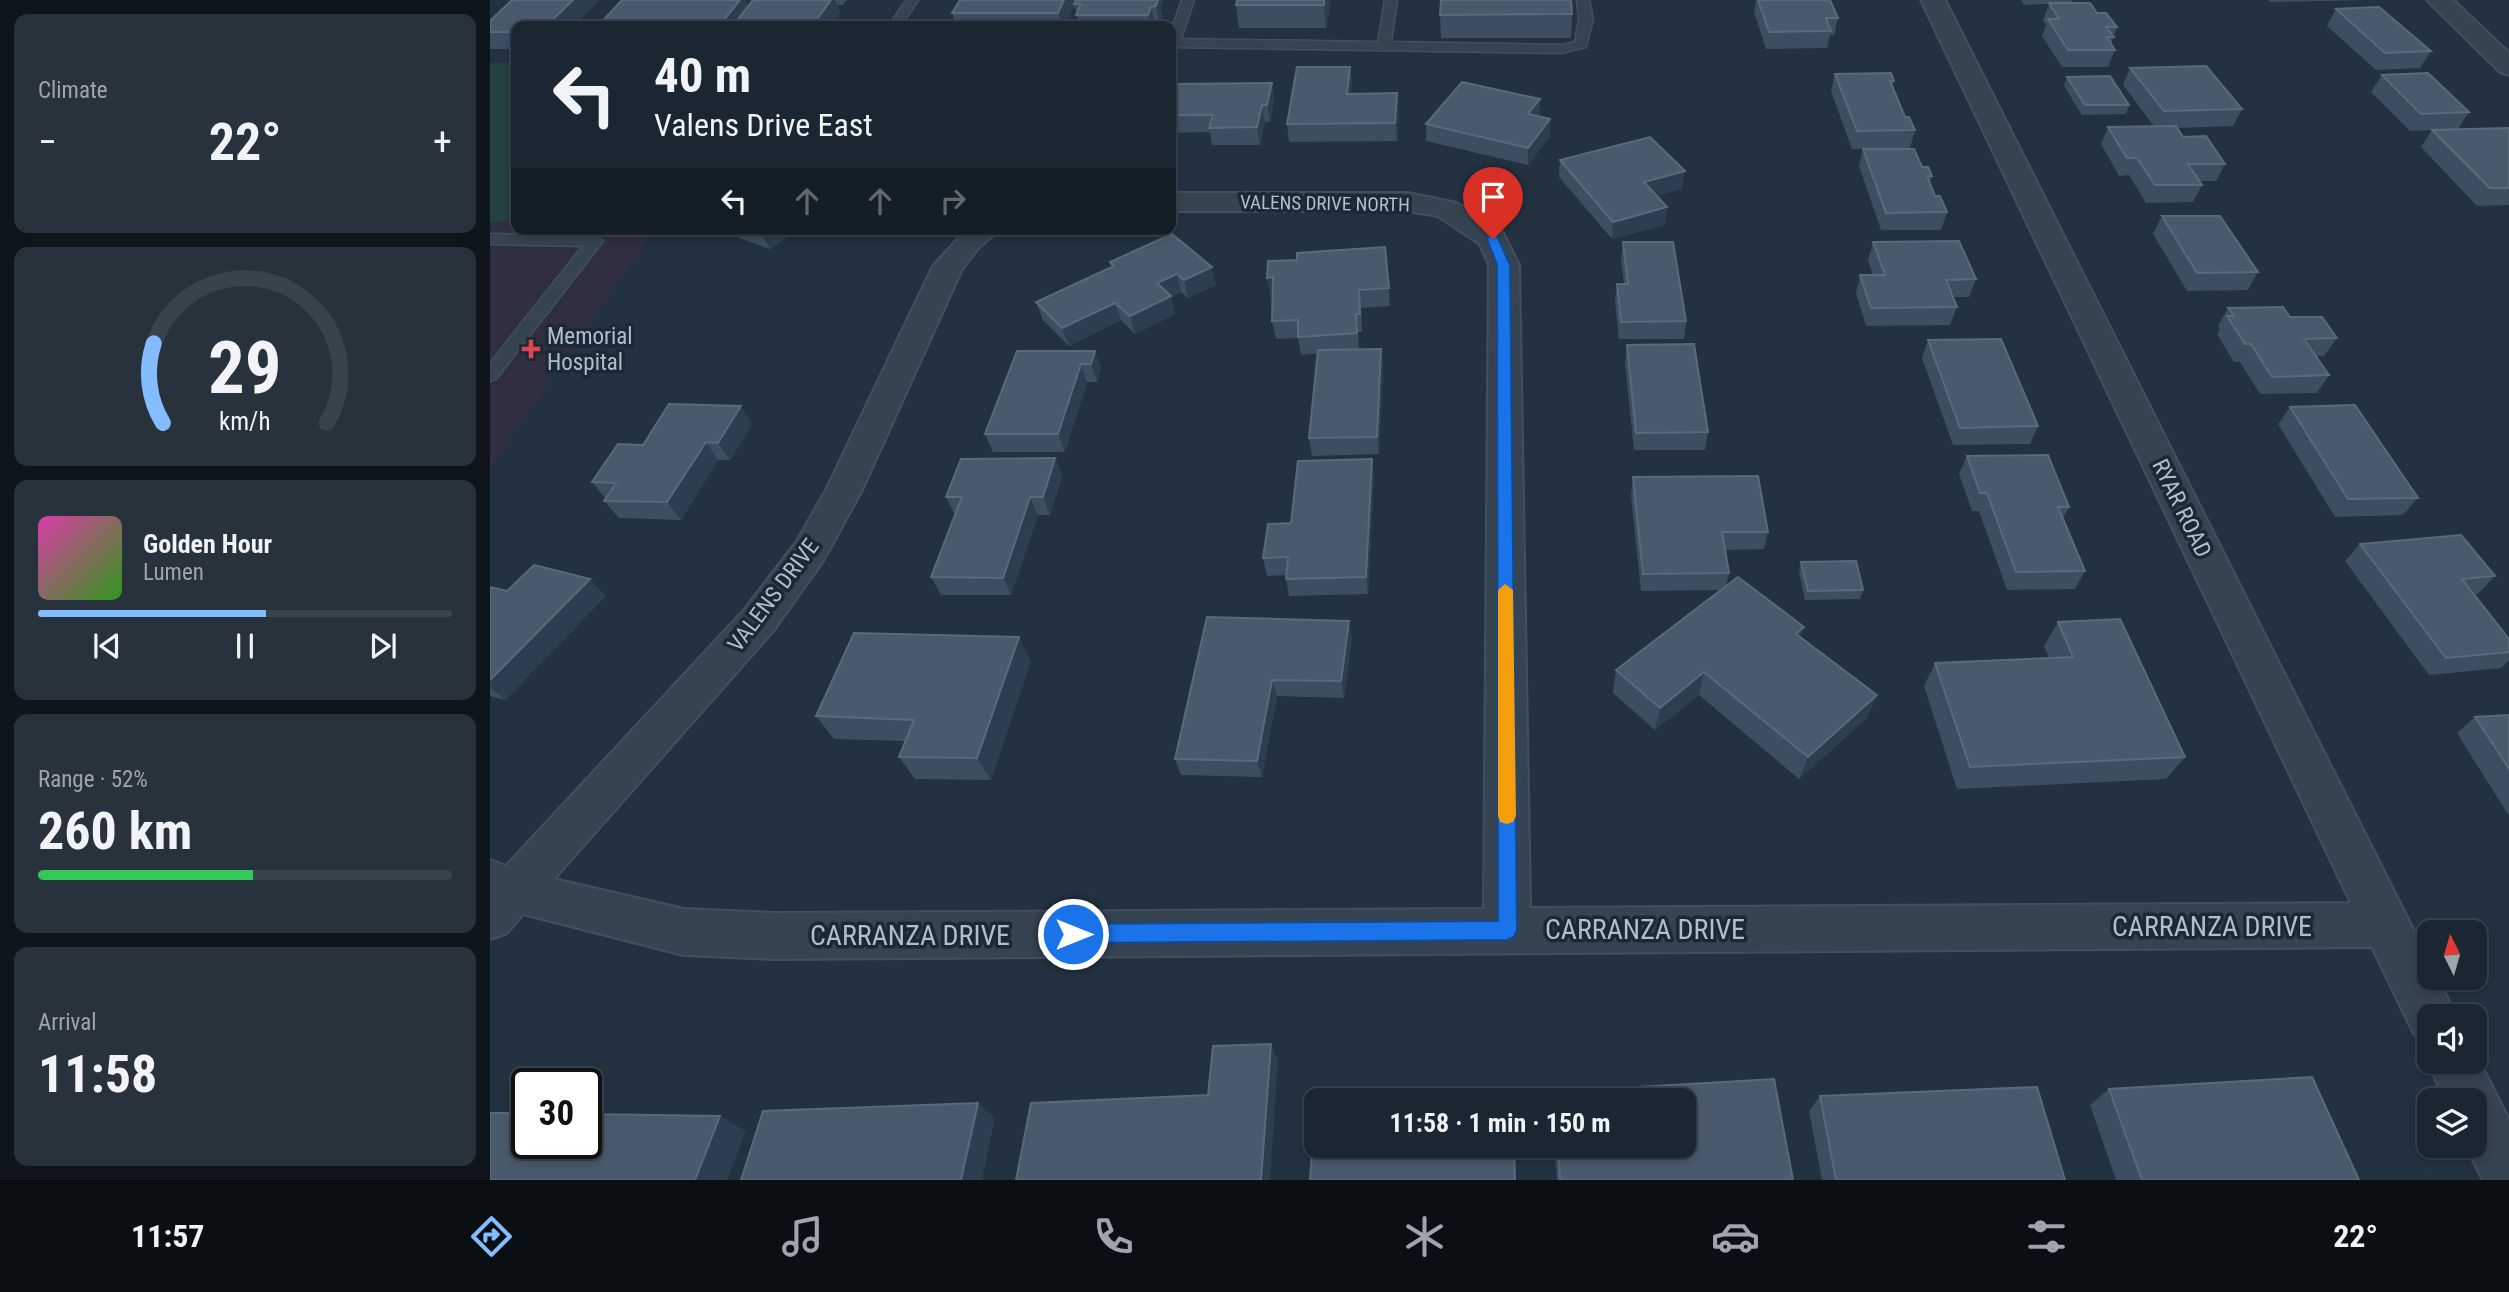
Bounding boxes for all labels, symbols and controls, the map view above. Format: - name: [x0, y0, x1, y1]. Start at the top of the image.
- text: 40 m: [654, 47, 751, 104]
- icon: left: [539, 49, 630, 140]
- text: Climate: [38, 77, 108, 104]
- text: Valens Drive East: [654, 106, 873, 144]
- text: 22°: [209, 112, 281, 173]
- text: −: [38, 120, 57, 164]
- text: +: [433, 120, 452, 164]
- pin: [1463, 167, 1523, 239]
- icon: arrive: [1474, 178, 1512, 216]
- icon: left: [715, 182, 753, 220]
- icon: ahead: [788, 182, 826, 220]
- icon: ahead: [861, 182, 899, 220]
- icon: right: [934, 182, 972, 220]
- street label: VALENS DRIVE NORTH: [1240, 191, 1410, 216]
- place label: Memorial Hospital: [547, 323, 633, 376]
- text: 29: [208, 325, 282, 411]
- marker: Memorial Hospital: [521, 339, 541, 359]
- text: km/h: [219, 407, 271, 436]
- street label: RYAR ROAD: [2146, 455, 2217, 562]
- text: Golden Hour: [143, 529, 272, 559]
- street label: VALENS DRIVE: [722, 533, 825, 657]
- text: Lumen: [143, 559, 204, 586]
- icon: previous: [88, 627, 126, 665]
- icon: pause: [226, 627, 264, 665]
- icon: next: [364, 627, 402, 665]
- text: Range · 52%: [38, 766, 148, 793]
- text: 260 km: [38, 801, 192, 862]
- position arrow: [1036, 897, 1110, 971]
- street label: CARRANZA DRIVE: [2112, 910, 2312, 943]
- street label: CARRANZA DRIVE: [1545, 913, 1745, 946]
- street label: CARRANZA DRIVE: [810, 919, 1010, 952]
- north arrow: [2417, 920, 2487, 990]
- map controls: [2417, 920, 2487, 1158]
- button: sound: [2417, 1004, 2487, 1074]
- text: Arrival: [38, 1009, 97, 1036]
- text: 11:58: [38, 1044, 157, 1105]
- speed limit sign: 30: [511, 1068, 602, 1159]
- button: layers: [2417, 1088, 2487, 1158]
- text: 11:58 · 1 min · 150 m: [1390, 1108, 1610, 1138]
- icon: directions: [467, 1212, 516, 1261]
- icon: music: [778, 1212, 827, 1261]
- icon: phone: [1089, 1212, 1138, 1261]
- icon: climate: [1400, 1212, 1449, 1261]
- icon: car: [1711, 1212, 1760, 1261]
- icon: filters: [2022, 1212, 2071, 1261]
- text: 11:57: [131, 1217, 204, 1255]
- text: 22°: [2333, 1217, 2378, 1255]

